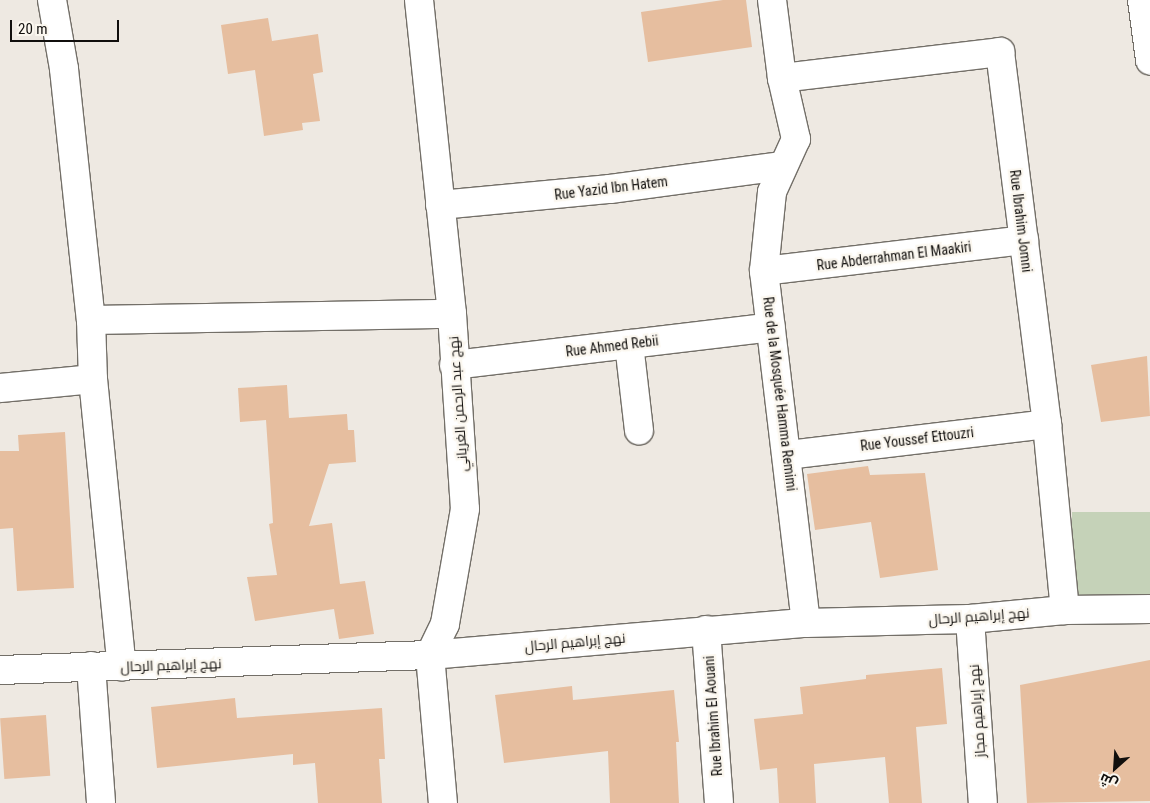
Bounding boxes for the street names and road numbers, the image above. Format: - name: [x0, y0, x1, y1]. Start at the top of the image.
- street label: Rue Ibrahim Jomni: [1006, 169, 1036, 273]
- street label: Rue Yazid Ibn Hatem: [553, 173, 669, 203]
- street label: Rue Abderrahman El Maakiri: [816, 238, 972, 274]
- street label: Rue de la Mosquée Hamma Remimi: [760, 296, 800, 492]
- street label: Rue Ahmed Rebii: [565, 332, 659, 360]
- street label: نهج عبد الرحمن الغرياني: [445, 336, 471, 472]
- street label: Rue Youssef Ettouzri: [859, 424, 975, 454]
- street label: نهج إبراهيم الرحال: [928, 604, 1030, 628]
- street label: نهج إبراهيم الرحال: [524, 629, 626, 655]
- street label: نهج إبراهيم الرحال: [120, 655, 222, 675]
- street label: Rue Ibrahim El Aouani: [700, 655, 726, 777]
- street label: نهج إبراهيم مجاز: [965, 664, 989, 758]

